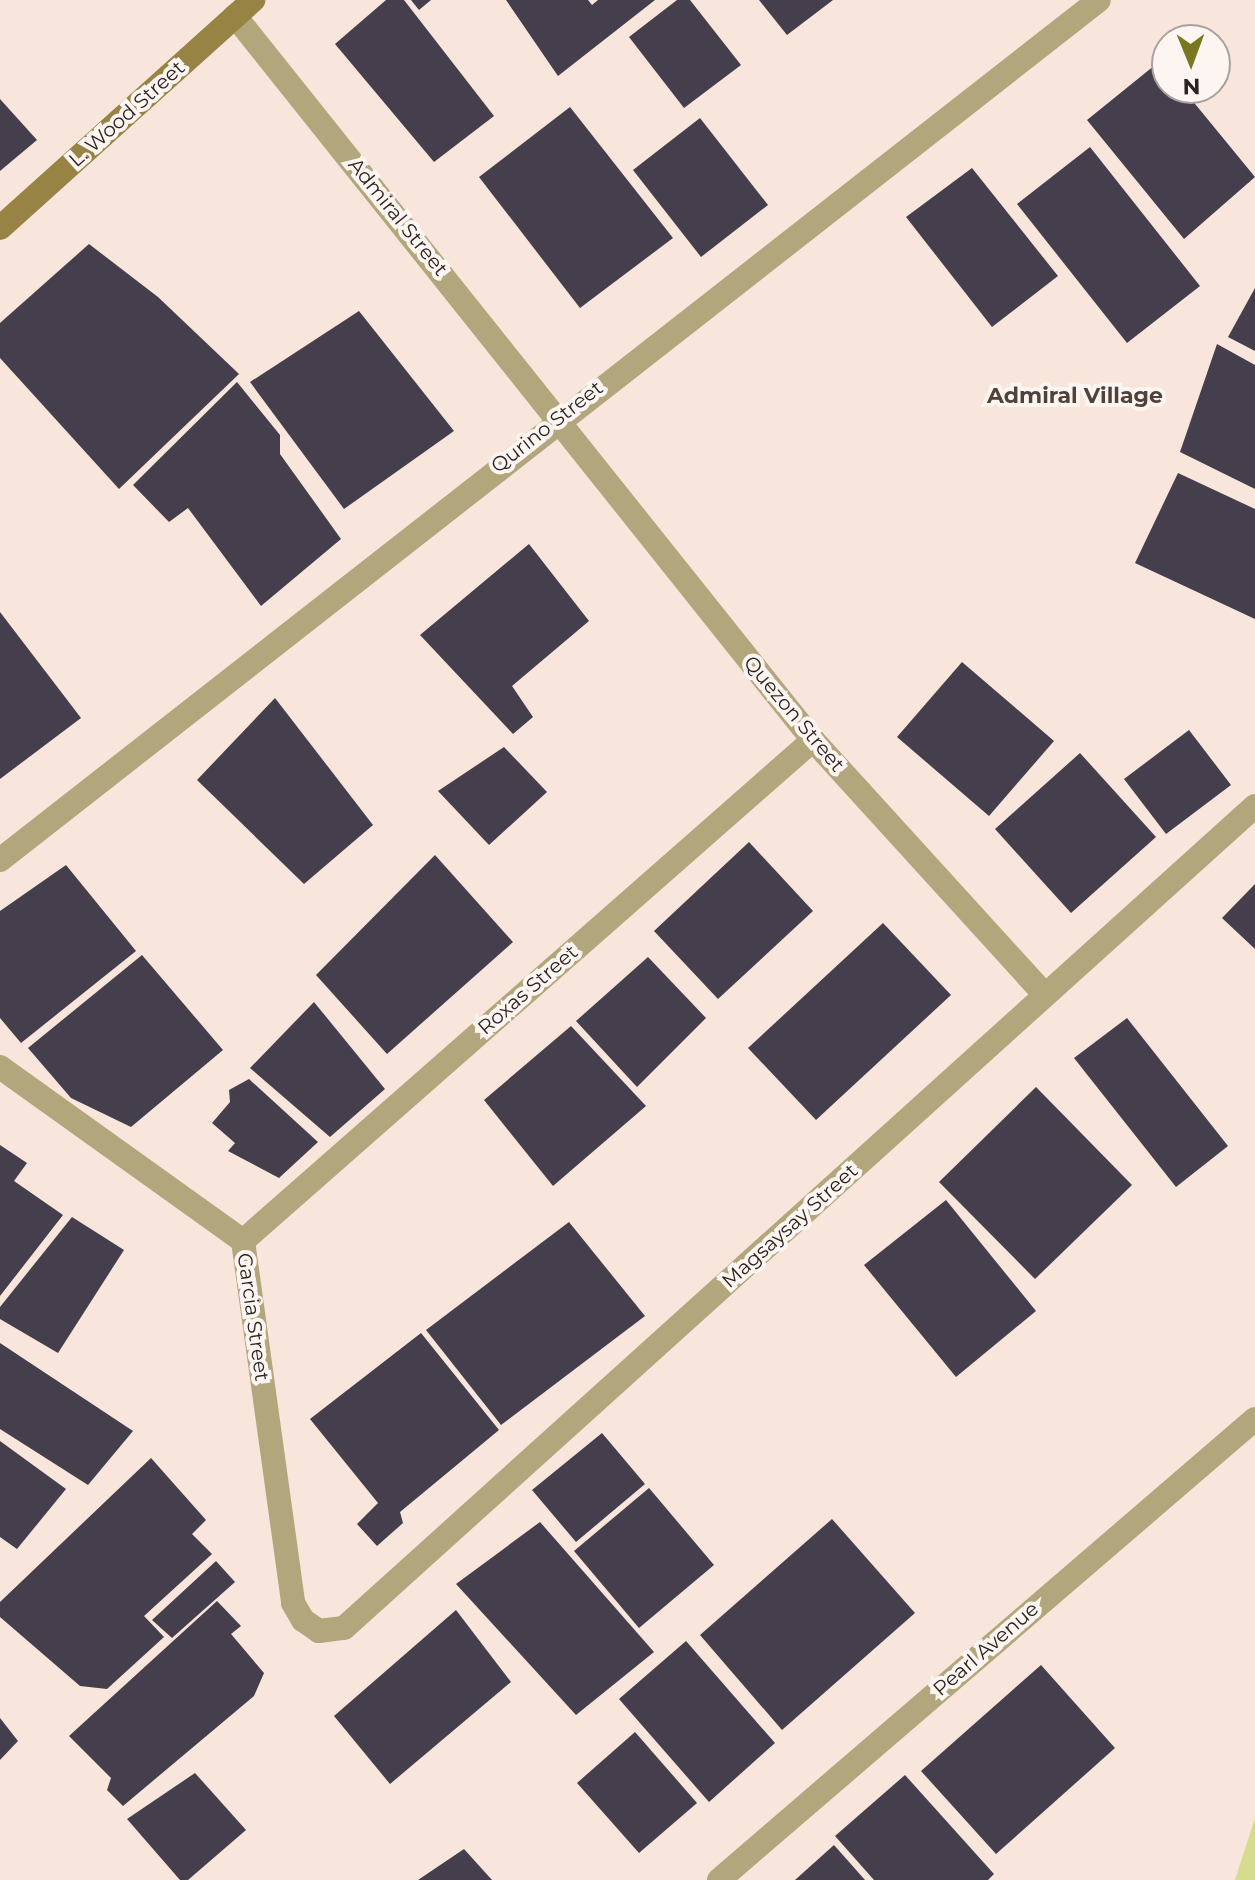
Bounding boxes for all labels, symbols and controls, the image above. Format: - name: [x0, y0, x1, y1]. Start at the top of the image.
- north arrow: [1151, 24, 1231, 104]
- street label: L. Wood Street: [64, 56, 190, 172]
- text: N: [1182, 73, 1201, 100]
- street label: Admiral Street: [343, 153, 453, 281]
- street label: Qurino Street: [486, 376, 608, 478]
- district label: Admiral Village: [987, 383, 1163, 409]
- street label: Quezon Street: [739, 651, 849, 777]
- street label: Roxas Street: [473, 940, 583, 1040]
- street label: Magsaysay Street: [717, 1159, 863, 1293]
- street label: Garcia Street: [232, 1251, 274, 1383]
- street label: Pearl Avenue: [928, 1597, 1044, 1701]

